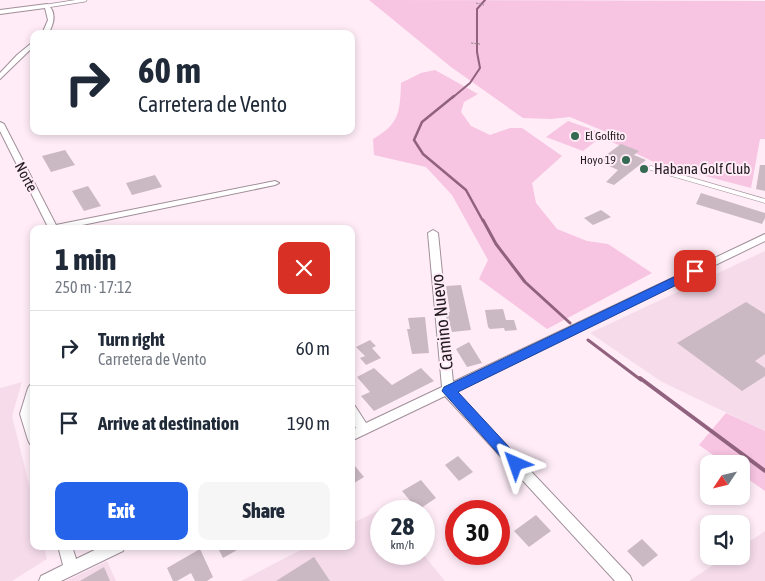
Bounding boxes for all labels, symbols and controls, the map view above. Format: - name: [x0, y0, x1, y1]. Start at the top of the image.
- icon: right: [55, 50, 120, 115]
- text: 60 m: [138, 50, 201, 90]
- text: Carretera de Vento: [138, 91, 287, 117]
- place label: El Golfito: [585, 129, 626, 143]
- marker: El Golfito: [569, 130, 581, 142]
- place label: Hoyo 19: [580, 153, 616, 167]
- marker: Hoyo 19: [620, 154, 632, 166]
- street label: Norte: [12, 159, 41, 195]
- place label: Habana Golf Club: [654, 160, 750, 177]
- marker: Habana Golf Club: [638, 163, 650, 175]
- text: 1 min: [55, 242, 116, 276]
- button: close: [278, 242, 330, 294]
- pin: [674, 250, 716, 292]
- icon: arrive: [681, 257, 709, 285]
- street label: Camino Nuevo: [426, 273, 457, 371]
- text: 250 m · 17:12: [55, 278, 132, 296]
- text: Turn right: [98, 328, 165, 350]
- icon: right: [55, 334, 83, 362]
- text: 60 m: [296, 337, 330, 359]
- text: Carretera de Vento: [98, 350, 206, 368]
- icon: arrive: [55, 409, 83, 437]
- text: Arrive at destination: [98, 412, 239, 434]
- text: 190 m: [287, 412, 330, 434]
- position arrow: [489, 437, 541, 489]
- north arrow: [700, 455, 750, 505]
- map controls: [700, 455, 750, 565]
- button: Exit: [55, 482, 188, 540]
- button: Share: [198, 482, 330, 540]
- speed limit sign: 30: [445, 500, 510, 565]
- text: 28: [391, 512, 414, 540]
- button: sound: [700, 515, 750, 565]
- text: km/h: [391, 538, 414, 552]

